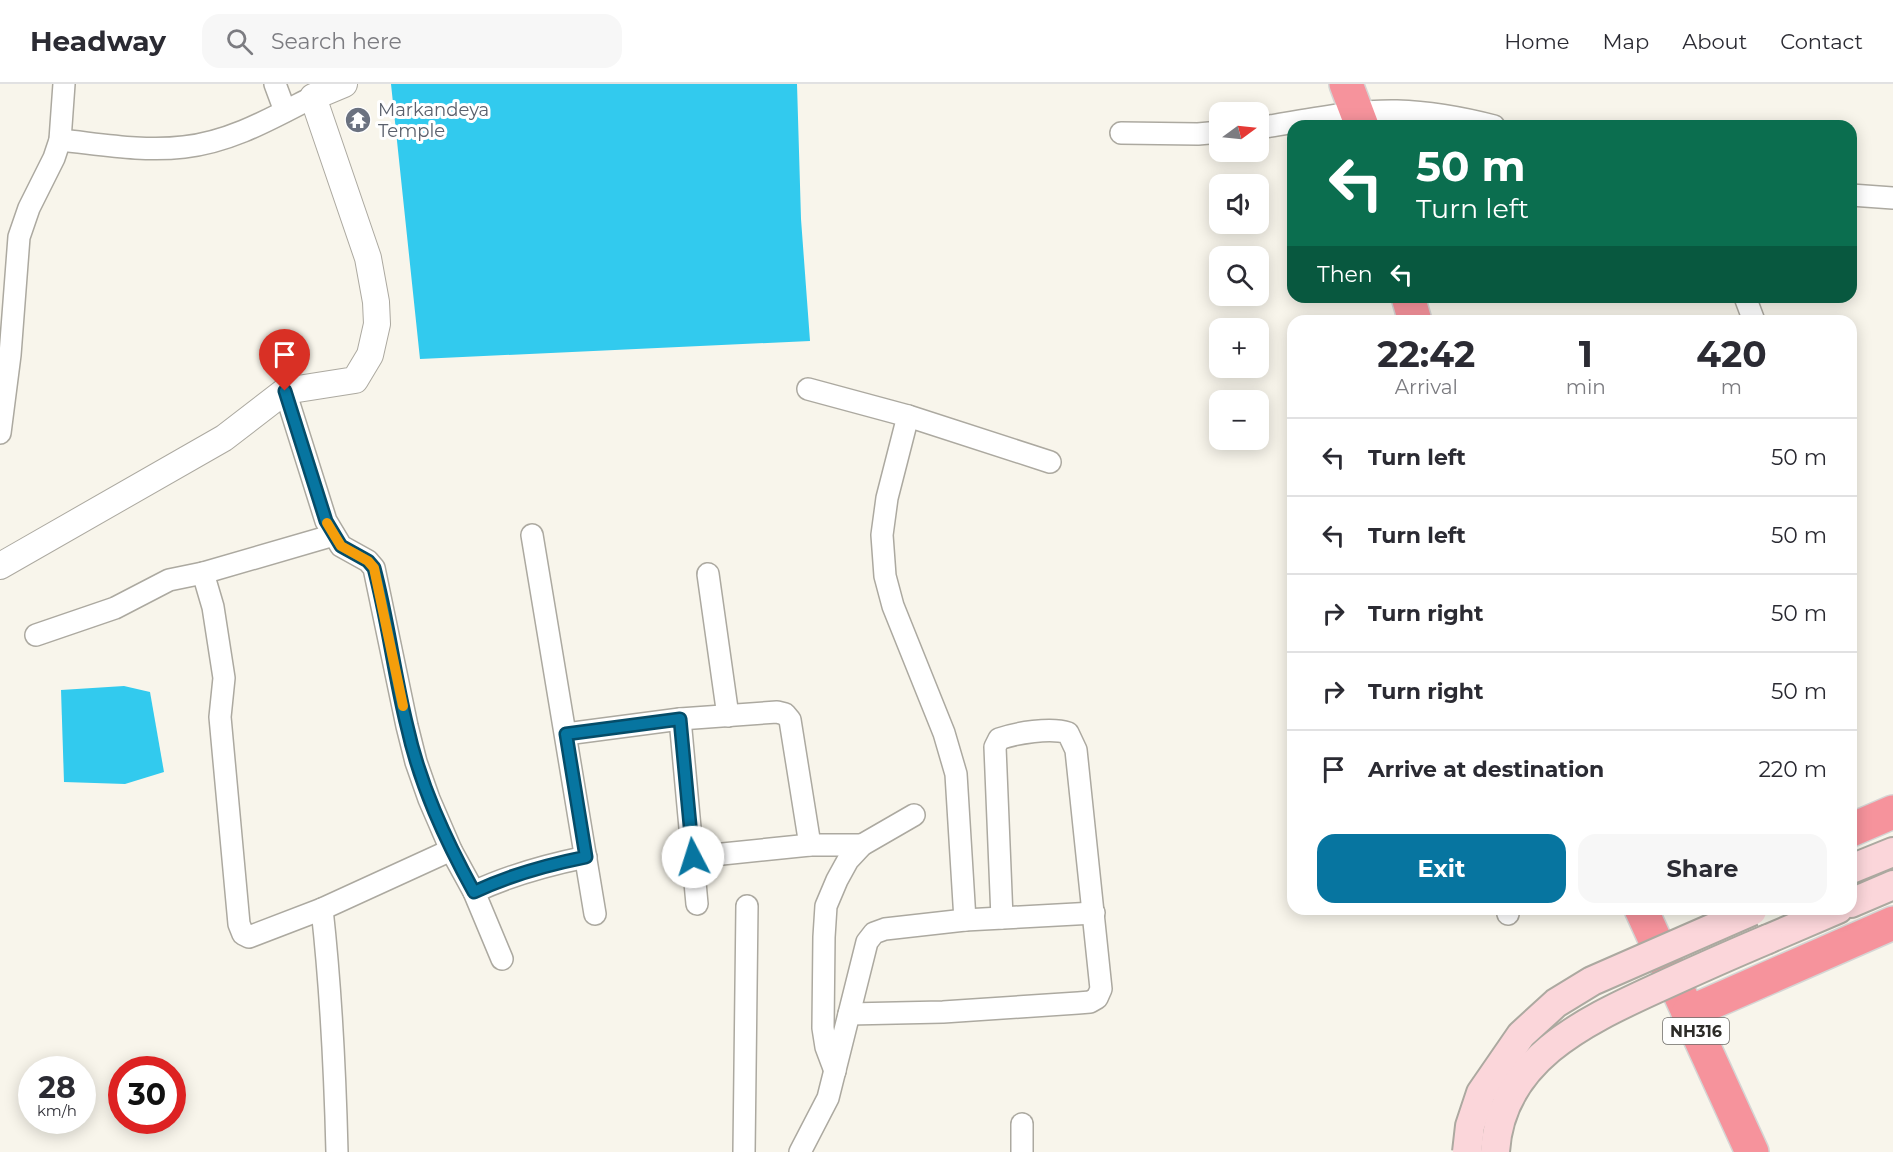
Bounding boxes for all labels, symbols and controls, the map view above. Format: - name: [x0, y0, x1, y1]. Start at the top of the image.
- search box: [202, 14, 622, 68]
- text: Headway: [30, 24, 166, 58]
- icon: search: [223, 25, 256, 58]
- text: Search here: [271, 28, 402, 55]
- text: Home: [1504, 29, 1569, 54]
- text: Map: [1602, 29, 1649, 54]
- text: About: [1682, 29, 1747, 54]
- text: Contact: [1780, 29, 1863, 54]
- place label: Markandeya Temple: [378, 99, 489, 142]
- north arrow: [1209, 102, 1269, 162]
- map controls: [1209, 102, 1269, 450]
- temple icon: Markandeya Temple: [343, 105, 373, 135]
- text: 50 m: [1416, 140, 1525, 192]
- icon: left: [1317, 144, 1395, 222]
- button: sound: [1209, 174, 1269, 234]
- text: Turn left: [1416, 192, 1529, 225]
- button: search: [1209, 246, 1269, 306]
- icon: left: [1385, 258, 1418, 291]
- text: Then: [1317, 261, 1373, 288]
- button: +: [1209, 318, 1269, 378]
- pin: [259, 329, 310, 391]
- text: 22:42: [1377, 332, 1475, 376]
- text: 1: [1579, 332, 1593, 376]
- text: 420: [1696, 332, 1767, 376]
- icon: arrive: [268, 338, 301, 371]
- text: Arrival: [1395, 375, 1458, 399]
- text: min: [1566, 375, 1606, 399]
- text: m: [1721, 375, 1742, 399]
- button: −: [1209, 390, 1269, 450]
- icon: left: [1317, 441, 1350, 474]
- text: Turn left: [1368, 444, 1466, 471]
- text: 50 m: [1771, 444, 1827, 471]
- icon: left: [1317, 519, 1350, 552]
- text: Turn left: [1368, 522, 1466, 549]
- text: 50 m: [1771, 522, 1827, 549]
- icon: right: [1317, 597, 1350, 630]
- text: Turn right: [1368, 600, 1483, 627]
- text: 50 m: [1771, 600, 1827, 627]
- icon: right: [1317, 675, 1350, 708]
- text: Turn right: [1368, 678, 1483, 705]
- text: 50 m: [1771, 678, 1827, 705]
- icon: arrive: [1317, 753, 1350, 786]
- text: Arrive at destination: [1368, 756, 1604, 783]
- text: 220 m: [1758, 756, 1827, 783]
- position arrow: [661, 825, 725, 889]
- button: Exit: [1317, 834, 1566, 903]
- button: Share: [1578, 834, 1827, 903]
- road number: NH316: [1663, 1018, 1729, 1044]
- speed limit sign: 30: [108, 1056, 186, 1134]
- text: 28: [38, 1069, 76, 1106]
- text: km/h: [37, 1101, 77, 1120]

